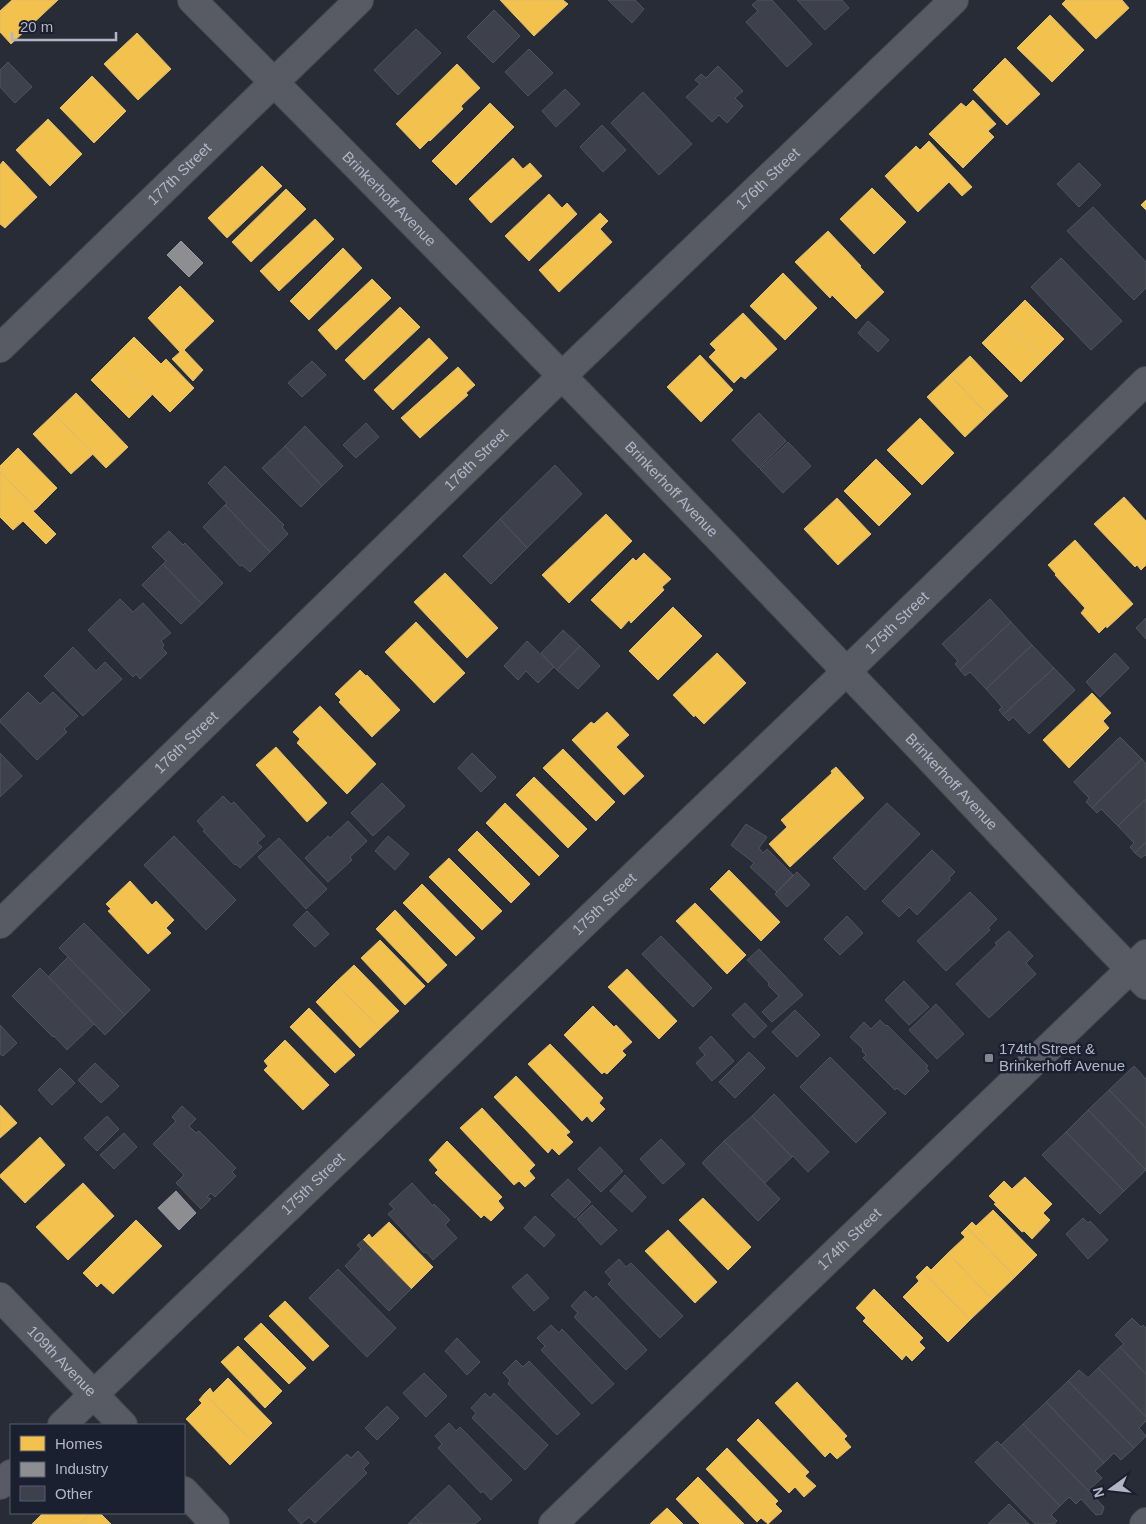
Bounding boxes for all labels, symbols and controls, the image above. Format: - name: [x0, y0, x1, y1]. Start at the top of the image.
- scale bar: [12, 10, 116, 42]
- text: 20 m: [20, 18, 53, 35]
- street label: 177th Street: [144, 139, 215, 208]
- street label: 176th Street: [732, 143, 803, 213]
- street label: Brinkerhoff Avenue: [339, 148, 440, 250]
- street label: 176th Street: [441, 424, 512, 494]
- street label: Brinkerhoff Avenue: [622, 437, 722, 540]
- street label: 175th Street: [861, 587, 932, 657]
- street label: 176th Street: [151, 707, 222, 777]
- street label: Brinkerhoff Avenue: [902, 730, 1001, 833]
- street label: 175th Street: [569, 869, 640, 938]
- place label: 174th Street & Brinkerhoff Avenue: [999, 1040, 1125, 1074]
- marker: 174th Street & Brinkerhoff Avenue: [983, 1052, 995, 1064]
- street label: 175th Street: [277, 1149, 349, 1218]
- street label: 174th Street: [814, 1204, 885, 1273]
- street label: 109th Avenue: [24, 1322, 100, 1400]
- legend: [10, 1424, 185, 1514]
- text: Homes: [55, 1435, 103, 1452]
- text: Industry: [55, 1460, 109, 1477]
- north arrow: [1086, 1464, 1136, 1514]
- text: Other: [55, 1485, 93, 1502]
- text: N: [1089, 1485, 1107, 1499]

